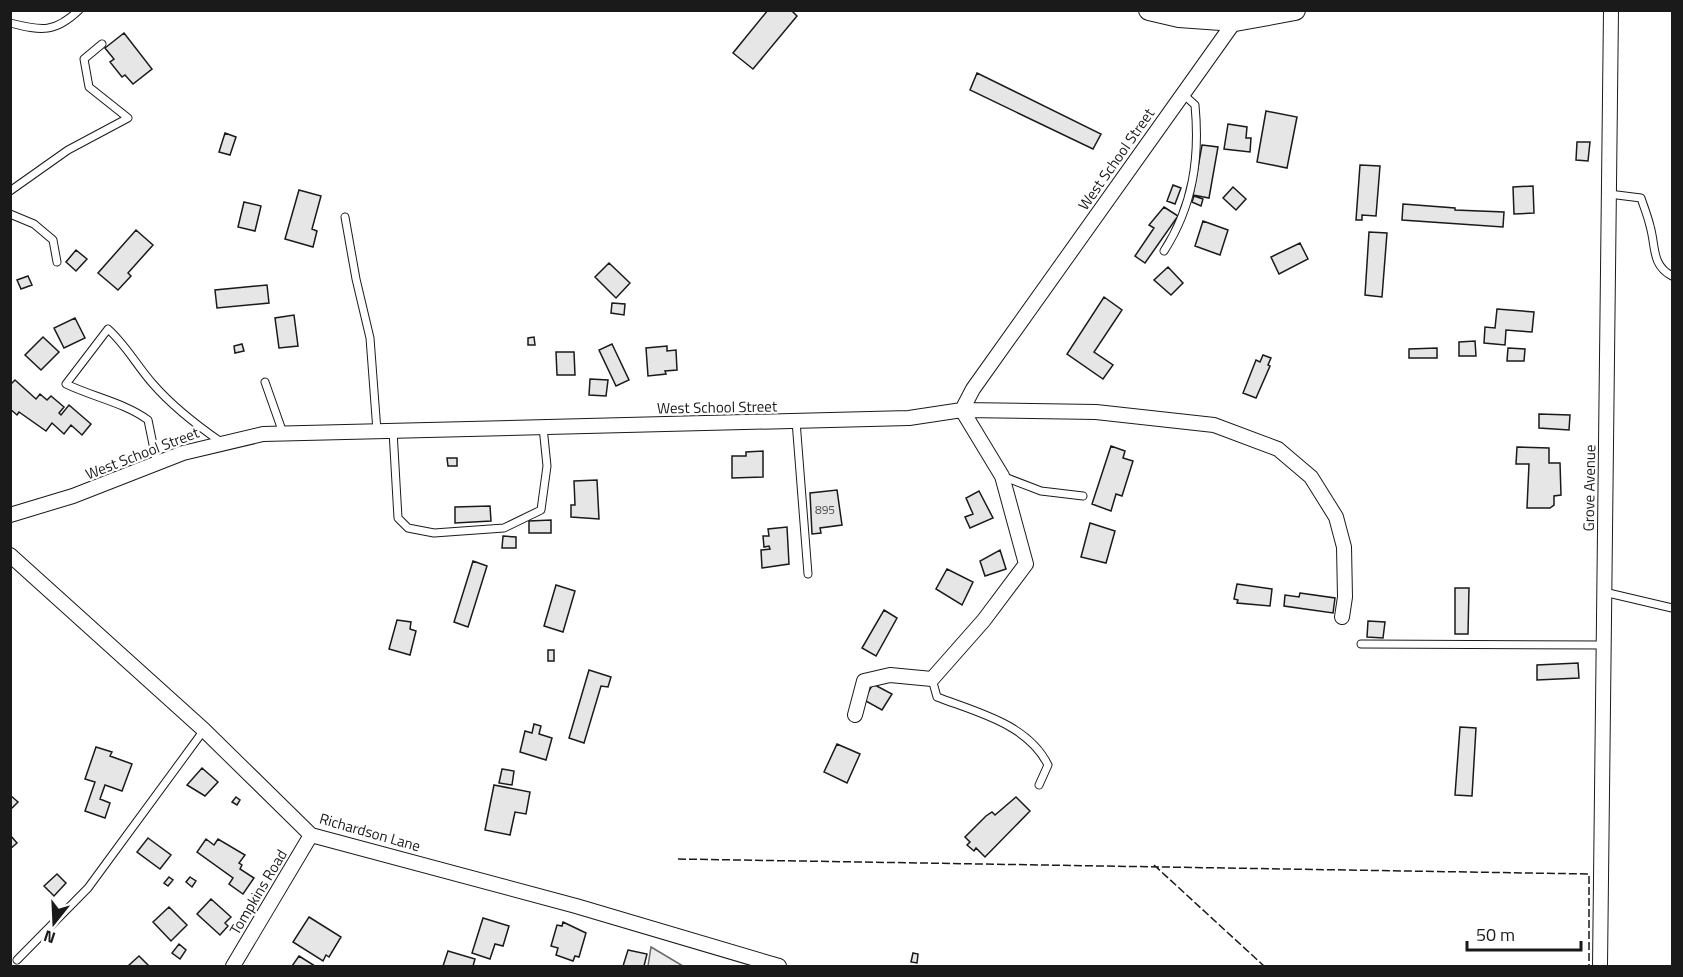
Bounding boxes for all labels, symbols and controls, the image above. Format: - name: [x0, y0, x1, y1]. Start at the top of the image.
- street label: West School Street: [1072, 103, 1160, 215]
- street label: West School Street: [657, 394, 778, 420]
- street label: West School Street: [82, 420, 203, 485]
- street label: Grove Avenue: [1577, 444, 1601, 532]
- house number: 895: [815, 500, 835, 519]
- street label: Richardson Lane: [317, 807, 423, 857]
- street label: Tompkins Road: [223, 845, 293, 939]
- north arrow: [24, 893, 84, 953]
- scale bar: [1467, 914, 1581, 952]
- text: 50 m: [1476, 921, 1515, 948]
- text: N: [40, 924, 58, 950]

